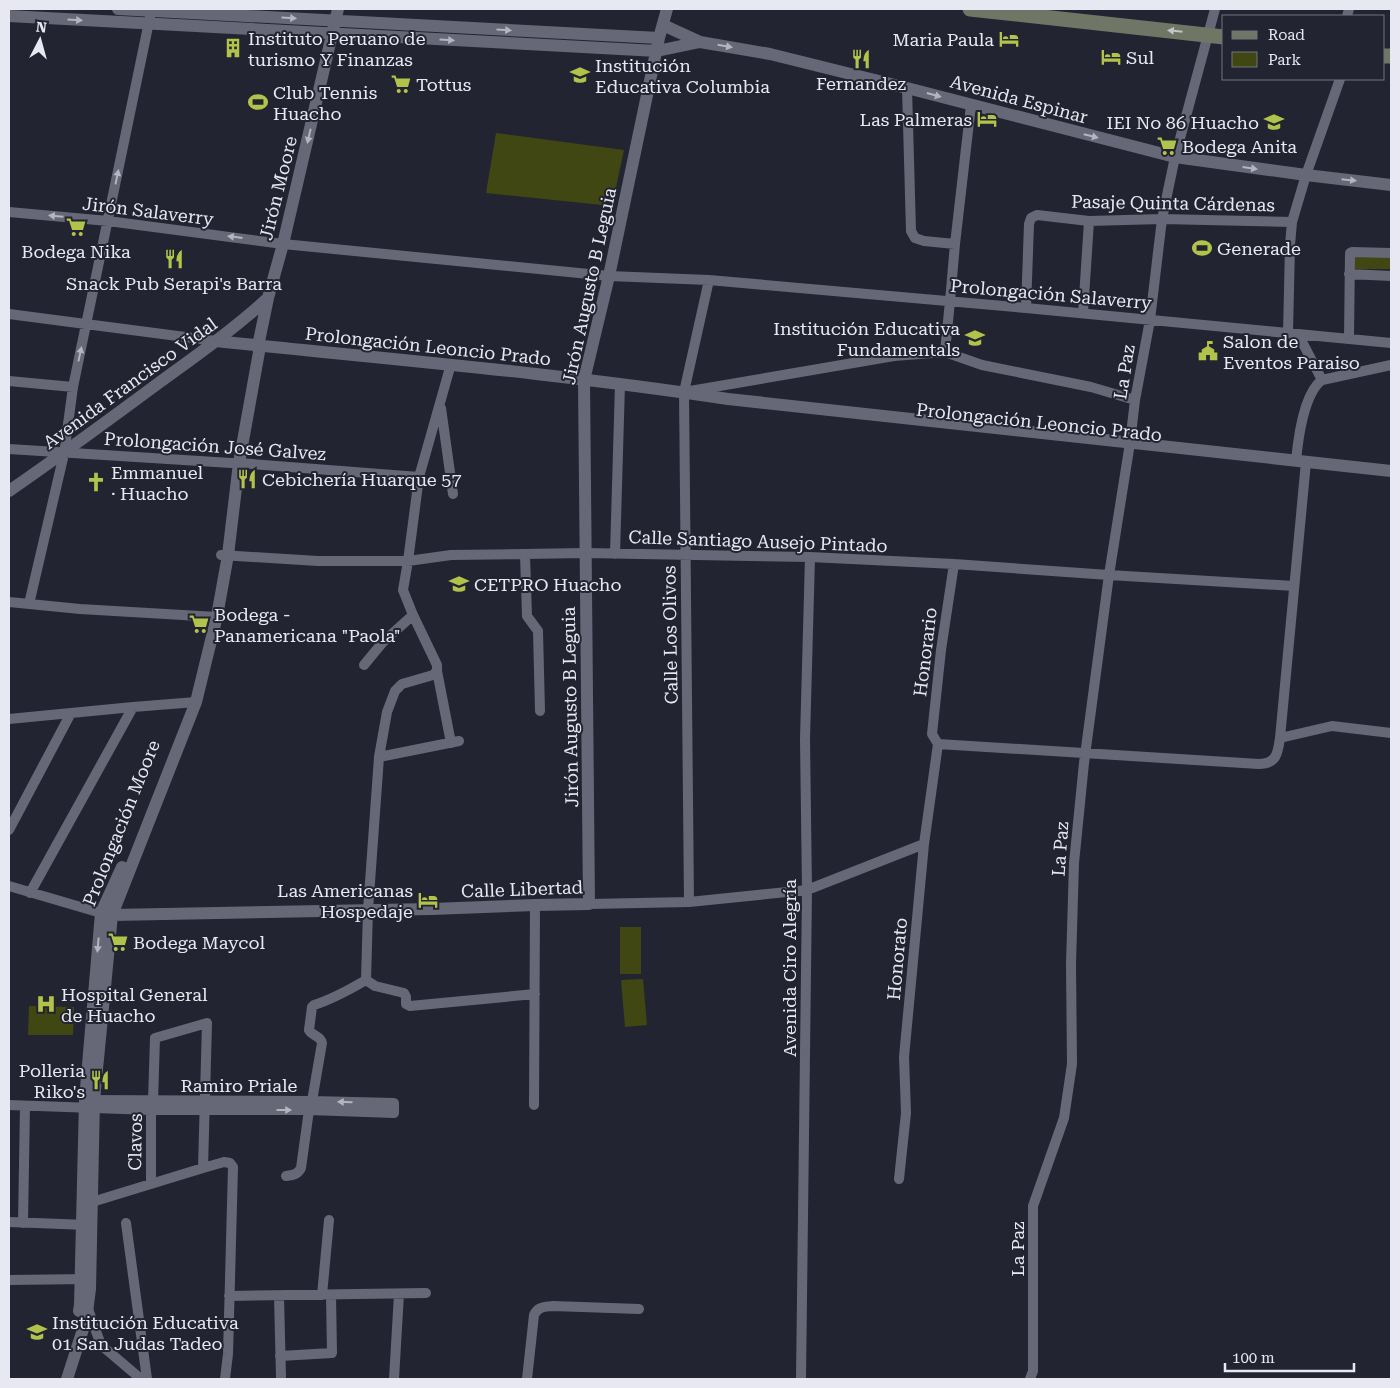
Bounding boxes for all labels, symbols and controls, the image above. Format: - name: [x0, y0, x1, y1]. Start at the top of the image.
- north arrow: [15, 15, 65, 65]
- one-way arrow: [282, 15, 298, 23]
- legend: [1222, 15, 1385, 80]
- one-way arrow: [67, 17, 83, 25]
- text: N: [35, 19, 48, 36]
- one-way arrow: [496, 26, 512, 34]
- text: Road: [1268, 26, 1305, 44]
- one-way arrow: [1167, 27, 1183, 35]
- place label: Instituto Peruano de turismo Y Finanzas: [248, 28, 426, 70]
- hotel icon: Maria Paula: [998, 28, 1020, 50]
- place label: Maria Paula: [893, 29, 994, 50]
- one-way arrow: [439, 36, 455, 44]
- building icon: Instituto Peruano de turismo Y Finanzas: [222, 37, 244, 59]
- one-way arrow: [717, 43, 733, 51]
- hotel icon: Sul: [1100, 46, 1122, 68]
- place label: Sul: [1126, 47, 1154, 68]
- restaurant icon: Fernandez: [850, 48, 872, 70]
- text: Park: [1268, 51, 1302, 69]
- place label: Institución Educativa Columbia: [595, 55, 770, 97]
- school or university icon: Institución Educativa Columbia: [569, 64, 591, 86]
- street label: Avenida Espinar: [948, 71, 1090, 127]
- supermarket icon: Tottus: [390, 73, 412, 95]
- place label: Fernandez: [816, 73, 907, 94]
- place label: Tottus: [416, 74, 471, 95]
- place label: Club Tennis Huacho: [273, 82, 377, 124]
- sports icon: Club Tennis Huacho: [247, 91, 269, 113]
- one-way arrow: [927, 91, 942, 99]
- hotel icon: Las Palmeras: [976, 108, 998, 130]
- place label: Las Palmeras: [860, 109, 972, 130]
- school or university icon: IEI No 86 Huacho: [1263, 111, 1285, 133]
- place label: IEI No 86 Huacho: [1106, 112, 1259, 133]
- one-way arrow: [305, 129, 313, 144]
- one-way arrow: [1084, 132, 1099, 140]
- street label: Jirón Moore: [255, 134, 301, 242]
- supermarket icon: Bodega Anita: [1156, 135, 1178, 157]
- place label: Bodega Anita: [1182, 136, 1297, 157]
- one-way arrow: [1243, 164, 1259, 172]
- one-way arrow: [113, 169, 121, 185]
- one-way arrow: [1341, 176, 1357, 184]
- street label: Jirón Augusto B Leguia: [558, 185, 620, 386]
- street label: Pasaje Quinta Cárdenas: [1071, 191, 1275, 215]
- street label: Jirón Salaverry: [81, 193, 215, 230]
- one-way arrow: [48, 212, 64, 220]
- supermarket icon: Bodega Nika: [65, 216, 87, 238]
- one-way arrow: [226, 233, 242, 241]
- sports icon: Generade: [1191, 237, 1213, 259]
- place label: Generade: [1217, 238, 1301, 259]
- place label: Bodega Nika: [21, 241, 131, 262]
- restaurant icon: Snack Pub Serapi's Barra: [163, 248, 185, 270]
- place label: Snack Pub Serapi's Barra: [66, 273, 282, 294]
- street label: Prolongación Salaverry: [949, 275, 1153, 313]
- street label: Avenida Francisco Vidal: [39, 313, 221, 453]
- place label: Institución Educativa Fundamentals: [773, 318, 960, 360]
- street label: Prolongación Leoncio Prado: [304, 323, 552, 369]
- school or university icon: Institución Educativa Fundamentals: [964, 327, 986, 349]
- place label: Salon de Eventos Paraiso: [1223, 331, 1360, 373]
- public building icon: Salon de Eventos Paraiso: [1197, 340, 1219, 362]
- street label: La Paz: [1109, 343, 1139, 401]
- one-way arrow: [76, 346, 84, 361]
- street label: Prolongación Leoncio Prado: [915, 399, 1163, 445]
- street label: Prolongación José Galvez: [103, 428, 327, 464]
- place label: Emmanuel · Huacho: [111, 462, 203, 504]
- restaurant icon: Cebichería Huarque 57: [236, 468, 258, 490]
- place label: Cebichería Huarque 57: [262, 469, 461, 490]
- church icon: Emmanuel · Huacho: [85, 471, 107, 493]
- street label: Calle Santiago Ausejo Pintado: [628, 526, 888, 556]
- street label: Calle Los Olivos: [658, 565, 682, 705]
- school or university icon: CETPRO Huacho: [448, 573, 470, 595]
- place label: CETPRO Huacho: [474, 574, 621, 595]
- place label: Bodega - Panamericana "Paola": [214, 604, 401, 646]
- street label: Jirón Augusto B Leguia: [558, 606, 582, 808]
- street label: Honorario: [909, 606, 941, 698]
- supermarket icon: Bodega - Panamericana "Paola": [188, 613, 210, 635]
- street label: Prolongación Moore: [78, 737, 164, 909]
- street label: La Paz: [1048, 820, 1072, 877]
- street label: Calle Libertad: [461, 876, 584, 902]
- street label: Avenida Ciro Alegría: [779, 879, 800, 1057]
- place label: Las Americanas Hospedaje: [277, 880, 413, 922]
- hotel icon: Las Americanas Hospedaje: [417, 889, 439, 911]
- street label: Honorato: [883, 917, 911, 1001]
- supermarket icon: Bodega Maycol: [107, 931, 129, 953]
- place label: Bodega Maycol: [133, 932, 265, 953]
- one-way arrow: [94, 937, 102, 953]
- place label: Hospital General de Huacho: [61, 984, 208, 1026]
- hospital icon: Hospital General de Huacho: [35, 993, 57, 1015]
- place label: Polleria Riko's: [19, 1060, 85, 1102]
- restaurant icon: Polleria Riko's: [89, 1069, 111, 1091]
- street label: Ramiro Priale: [180, 1075, 298, 1096]
- one-way arrow: [337, 1098, 353, 1106]
- one-way arrow: [276, 1106, 292, 1114]
- street label: Clavos: [124, 1113, 146, 1171]
- street label: La Paz: [1007, 1221, 1028, 1276]
- place label: Institución Educativa 01 San Judas Tadeo: [52, 1312, 239, 1354]
- school or university icon: Institución Educativa 01 San Judas Tadeo: [26, 1321, 48, 1343]
- scale bar: [1225, 1340, 1354, 1372]
- text: 100 m: [1232, 1349, 1275, 1367]

